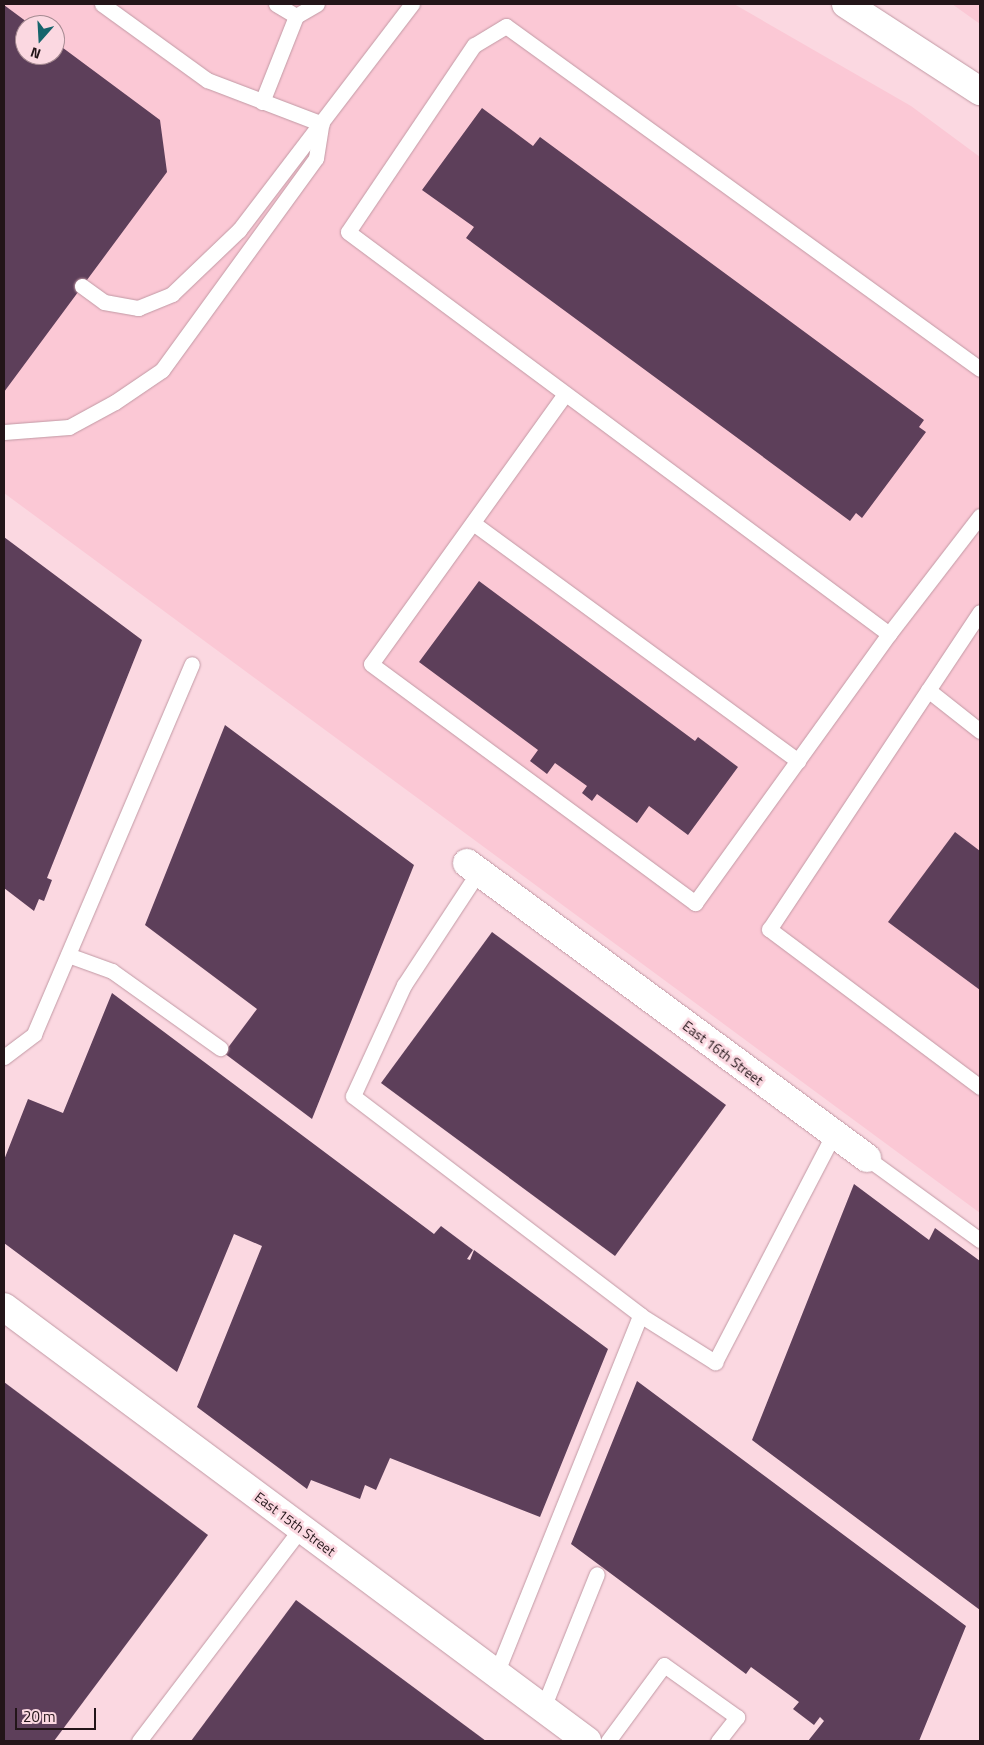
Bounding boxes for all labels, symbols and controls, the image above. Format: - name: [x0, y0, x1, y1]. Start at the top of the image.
- north arrow: [15, 15, 65, 65]
- text: N: [27, 42, 43, 65]
- street label: East 16th Street: [679, 1017, 767, 1089]
- street label: East 15th Street: [251, 1488, 339, 1560]
- scale bar: [18, 1698, 99, 1730]
- text: 20 m: [23, 1705, 56, 1728]

